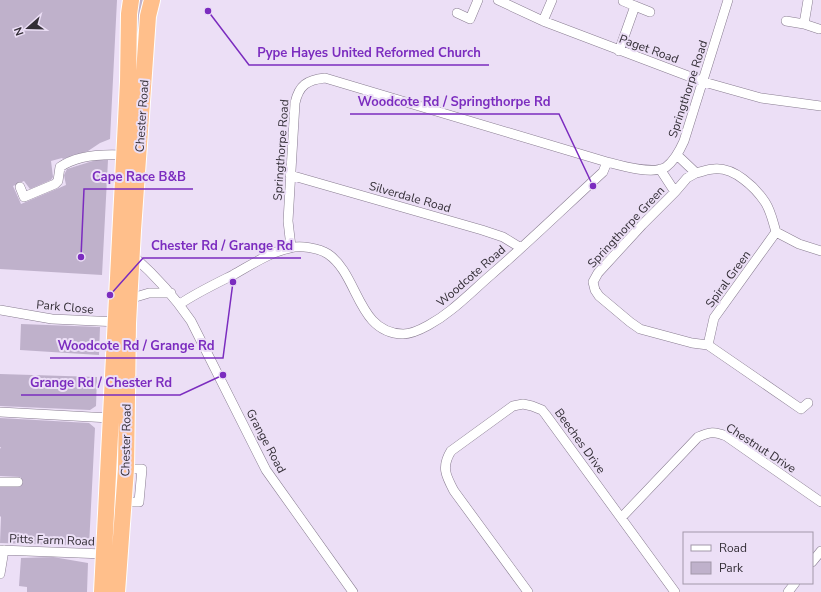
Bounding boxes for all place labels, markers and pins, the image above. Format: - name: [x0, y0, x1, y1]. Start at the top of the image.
- callout: Pype Hayes United Reformed Church: [249, 40, 489, 65]
- callout: Woodcote Rd / Springthorpe Rd: [350, 89, 559, 114]
- callout: Cape Race B&B: [84, 164, 193, 189]
- callout: Chester Rd / Grange Rd: [143, 233, 301, 258]
- callout: Woodcote Rd / Grange Rd: [50, 333, 223, 358]
- callout: Grange Rd / Chester Rd: [21, 370, 180, 395]

